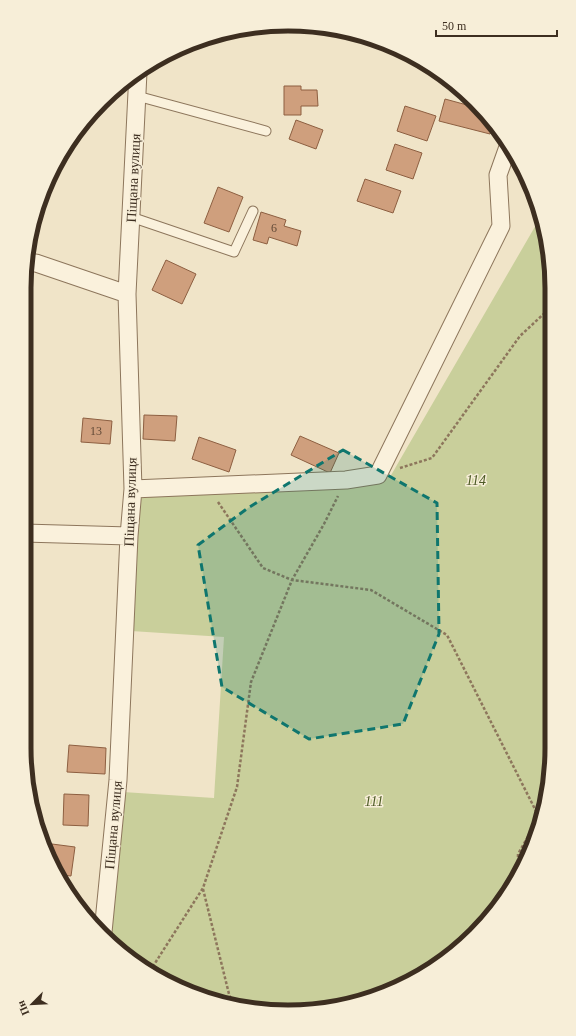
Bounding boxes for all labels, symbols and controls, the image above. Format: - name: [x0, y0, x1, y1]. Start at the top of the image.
- scale bar: [436, 12, 557, 38]
- text: 50 m: [442, 19, 467, 33]
- street label: Піщана вулиця: [124, 133, 143, 223]
- house number: 6: [271, 221, 277, 235]
- house number: 13: [90, 424, 102, 438]
- street label: Піщана вулиця: [121, 457, 140, 547]
- park label: 114: [466, 473, 486, 488]
- street label: Піщана вулиця: [102, 779, 125, 870]
- park label: 111: [365, 794, 383, 809]
- north arrow: [12, 984, 52, 1024]
- text: Пн: [14, 998, 31, 1017]

